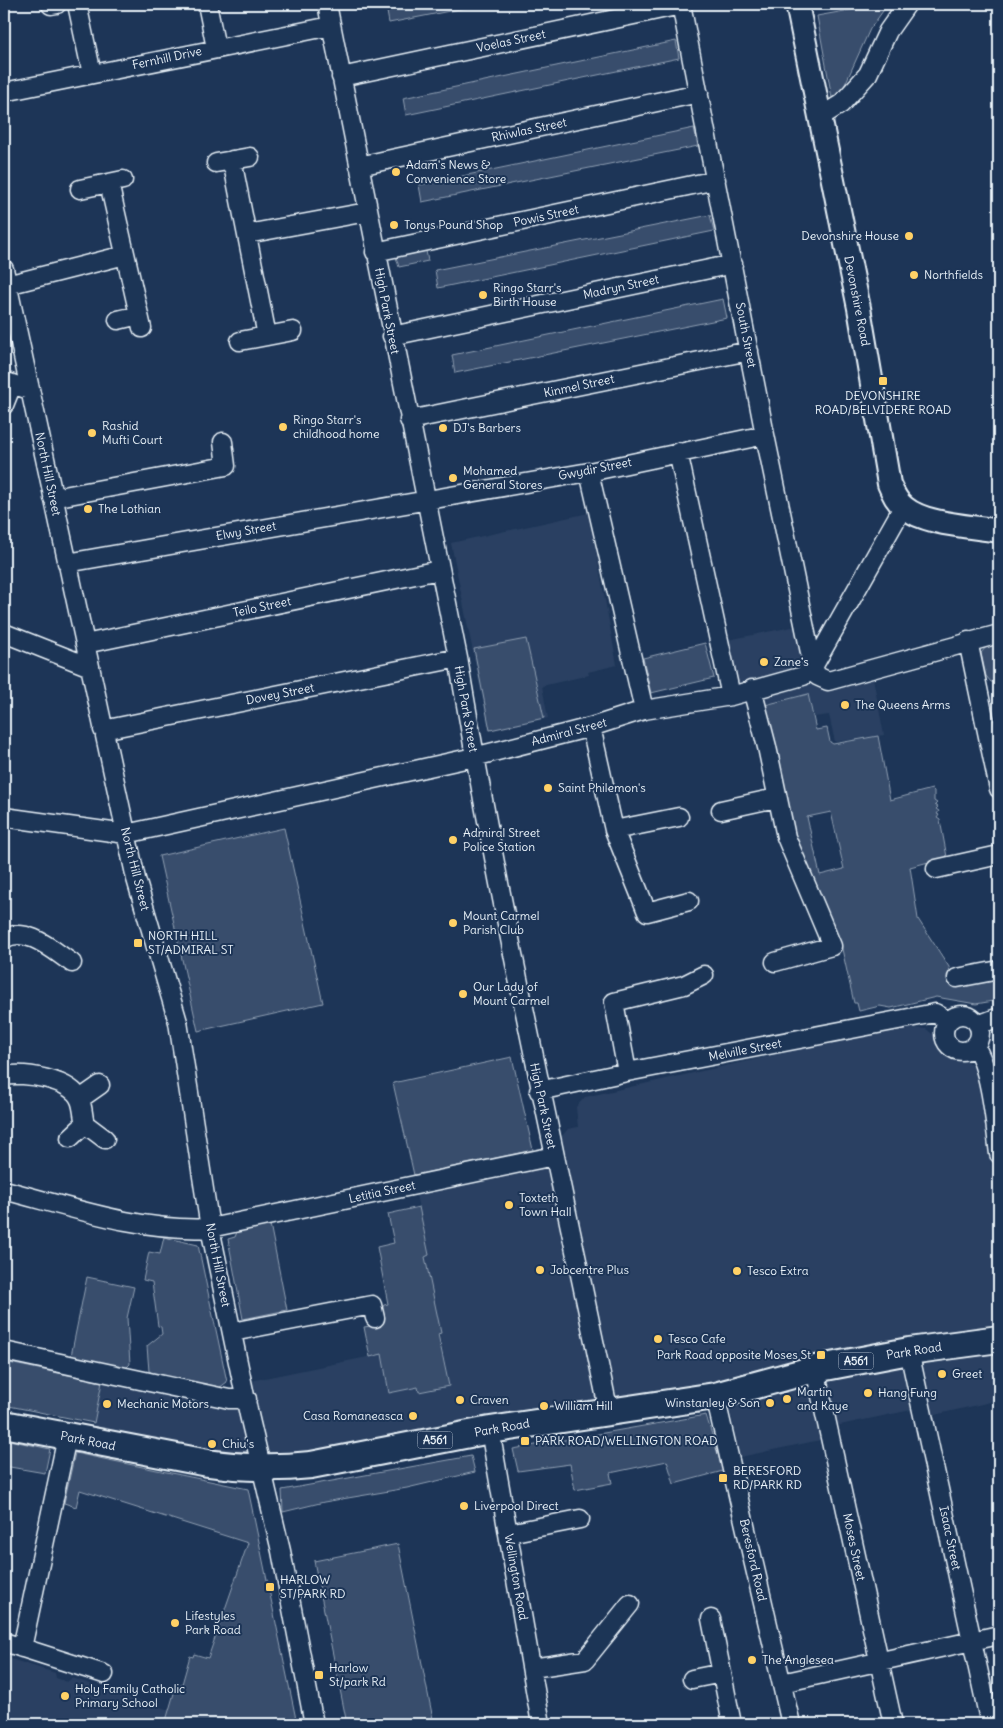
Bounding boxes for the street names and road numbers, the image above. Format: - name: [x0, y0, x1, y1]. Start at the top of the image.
- street label: Voelas Street: [475, 26, 547, 55]
- street label: Fernhill Drive: [131, 43, 203, 72]
- street label: Rhiwlas Street: [490, 114, 568, 145]
- street label: Powis Street: [512, 201, 580, 230]
- street label: Devonshire Road: [841, 255, 874, 347]
- street label: High Park Street: [372, 267, 403, 355]
- street label: Madryn Street: [582, 271, 660, 302]
- street label: South Street: [733, 301, 760, 369]
- street label: Kinmel Street: [542, 371, 615, 400]
- street label: North Hill Street: [32, 431, 65, 517]
- street label: Gwydir Street: [557, 454, 633, 483]
- street label: Elwy Street: [215, 518, 277, 543]
- street label: Teilo Street: [232, 593, 292, 620]
- street label: High Park Street: [452, 665, 481, 753]
- street label: Dovey Street: [244, 680, 315, 707]
- street label: Admiral Street: [530, 714, 608, 749]
- street label: North Hill Street: [118, 826, 153, 912]
- street label: Melville Street: [707, 1035, 783, 1064]
- street label: High Park Street: [527, 1062, 560, 1150]
- street label: Letitia Street: [347, 1177, 417, 1206]
- street label: North Hill Street: [203, 1222, 234, 1308]
- street label: Park Road: [885, 1339, 943, 1362]
- road number: A561: [838, 1352, 874, 1370]
- street label: Park Road: [473, 1415, 531, 1440]
- street label: Park Road: [59, 1428, 117, 1453]
- road number: A561: [418, 1432, 452, 1448]
- street label: Isaac Street: [936, 1504, 965, 1571]
- street label: Moses Street: [840, 1512, 869, 1582]
- street label: Beresford Road: [737, 1517, 770, 1603]
- street label: Wellington Road: [502, 1533, 531, 1621]

